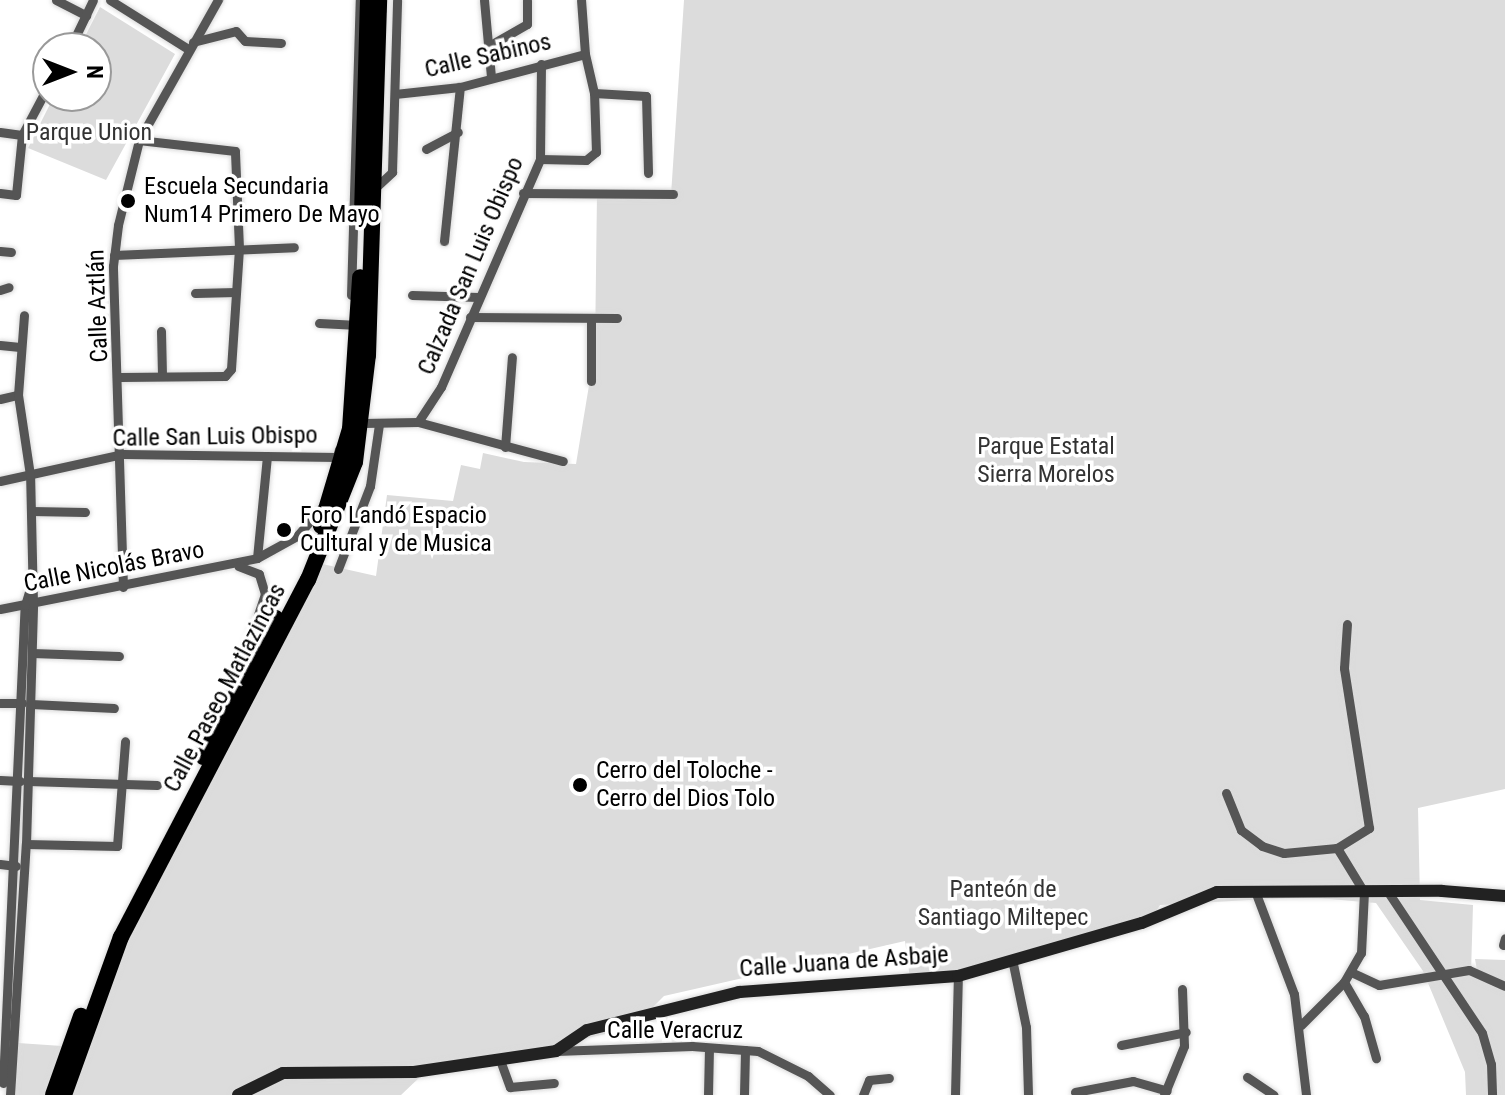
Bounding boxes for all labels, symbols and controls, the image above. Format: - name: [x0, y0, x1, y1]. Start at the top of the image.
- street label: Calle Sabinos: [422, 27, 554, 85]
- north arrow: [32, 32, 112, 112]
- text: N: [82, 65, 107, 79]
- park label: Parque Union: [26, 119, 152, 147]
- street label: Calzada San Luis Obispo: [412, 153, 530, 379]
- place label: Escuela Secundaria Num14 Primero De Mayo: [144, 173, 380, 229]
- marker: Escuela Secundaria Num14 Primero De Mayo: [119, 192, 137, 210]
- street label: Calle Aztlán: [82, 249, 114, 363]
- street label: Calle San Luis Obispo: [112, 421, 318, 453]
- park label: Parque Estatal Sierra Morelos: [977, 433, 1115, 489]
- place label: Foro Landó Espacio Cultural y de Musica: [300, 502, 492, 558]
- marker: Foro Landó Espacio Cultural y de Musica: [275, 521, 293, 539]
- street label: Calle Nicolás Bravo: [21, 535, 207, 599]
- street label: Calle Paseo Matlazincas: [158, 579, 292, 797]
- place label: Cerro del Toloche - Cerro del Dios Tolo: [596, 757, 776, 813]
- marker: Cerro del Toloche - Cerro del Dios Tolo: [571, 776, 589, 794]
- park label: Panteón de Santiago Miltepec: [918, 876, 1088, 932]
- street label: Calle Juana de Asbaje: [738, 940, 950, 984]
- street label: Calle Veracruz: [607, 1017, 743, 1045]

